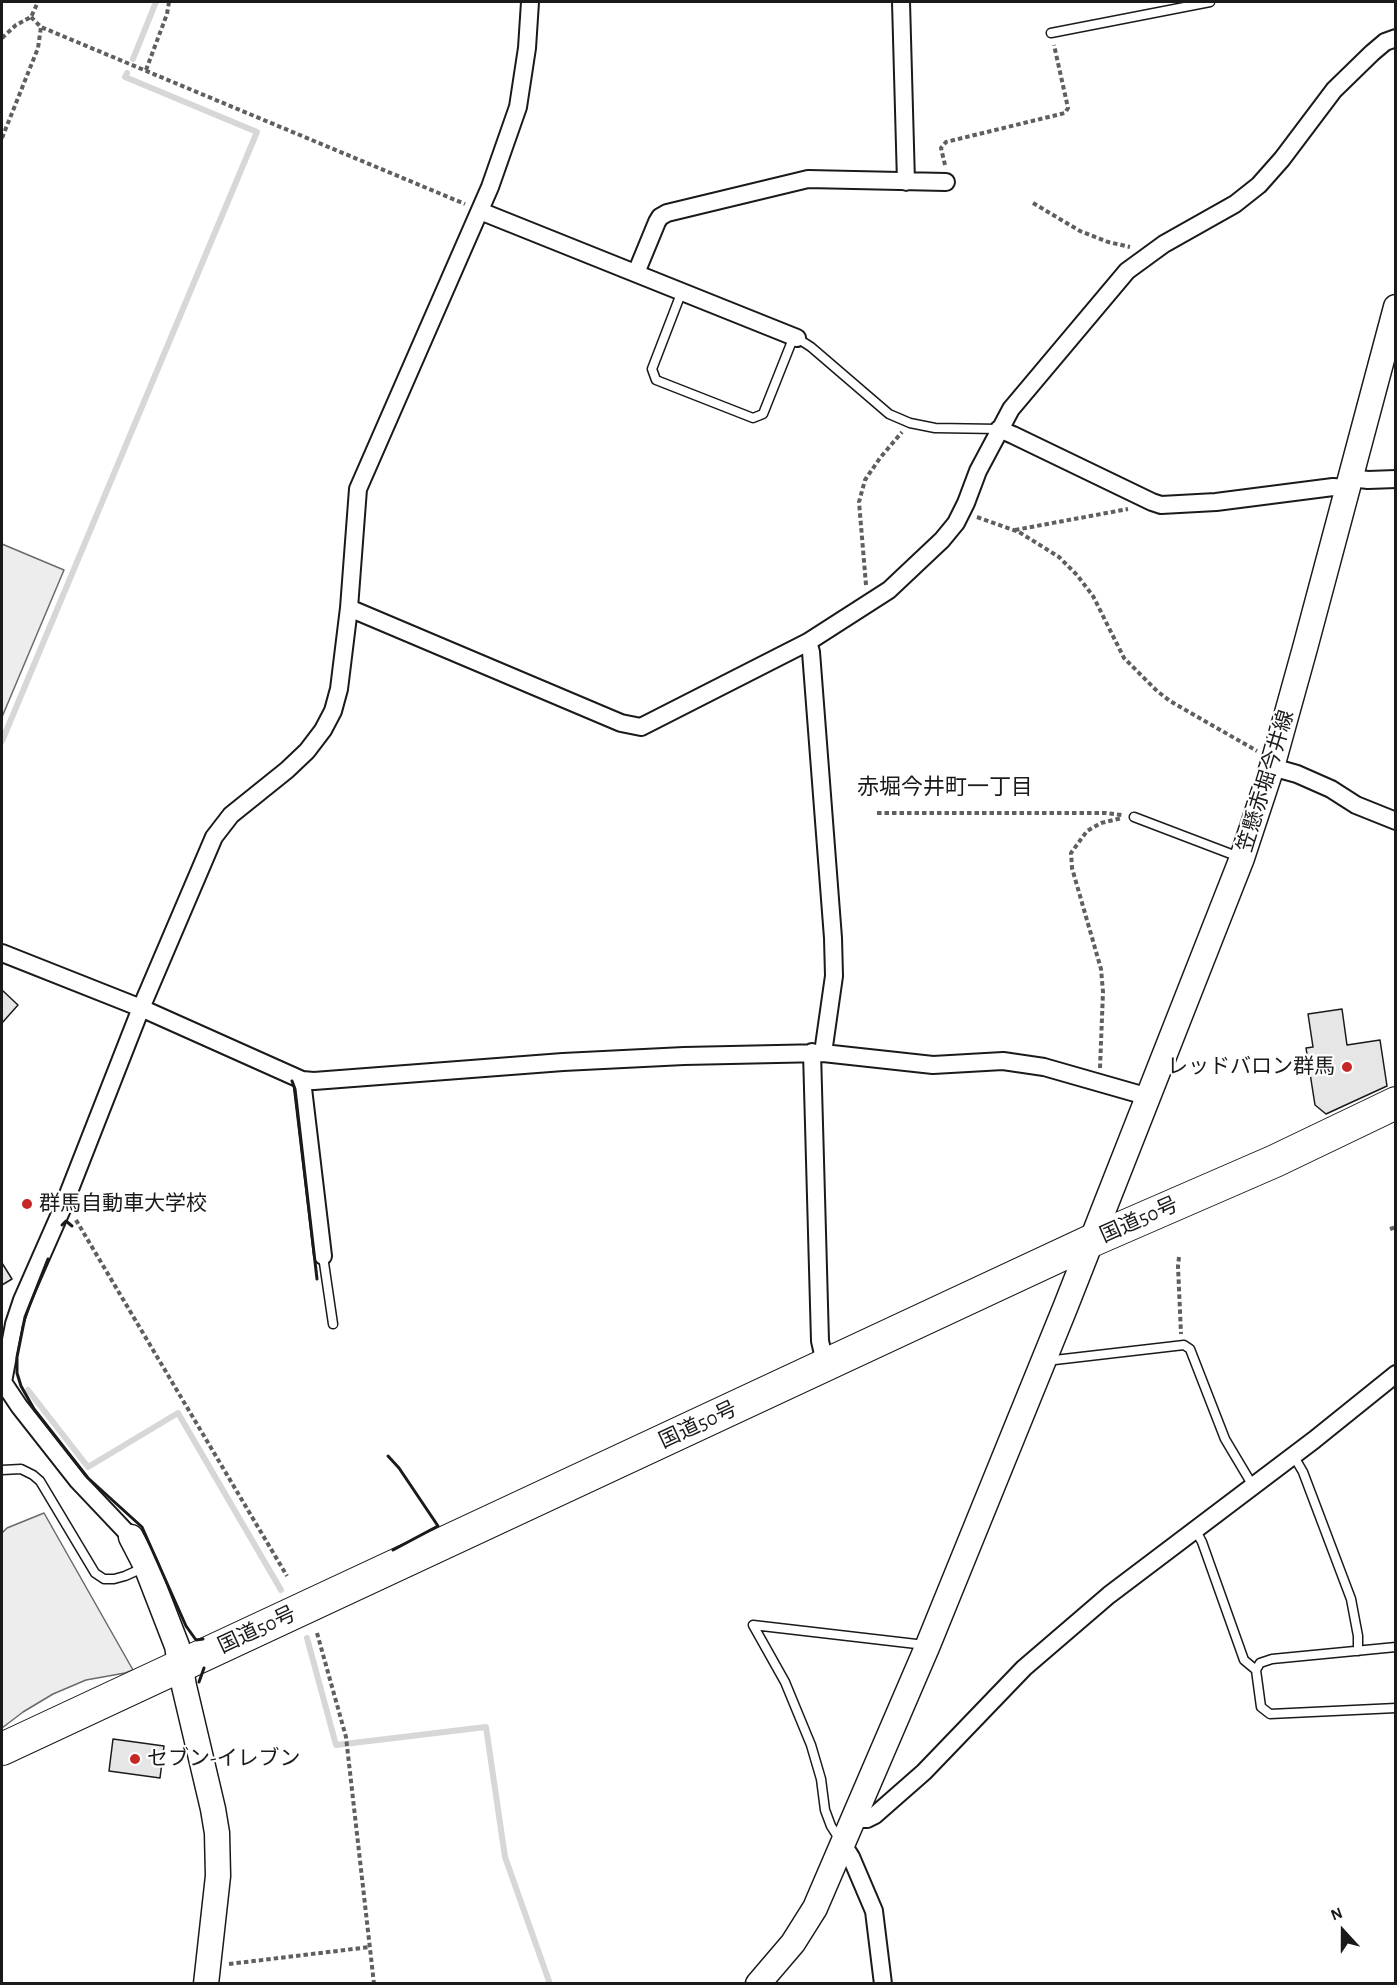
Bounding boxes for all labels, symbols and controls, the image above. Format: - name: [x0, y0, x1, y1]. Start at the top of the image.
- street label: 笠懸赤堀今井線: [1232, 707, 1300, 855]
- district label: 赤堀今井町一丁目: [857, 774, 1033, 800]
- place label: レッドバロン群馬: [1167, 1054, 1335, 1080]
- marker: レッドバロン群馬: [1340, 1060, 1354, 1074]
- place label: 群馬自動車大学校: [39, 1191, 207, 1217]
- street label: 国道50号: [1096, 1192, 1182, 1248]
- marker: 群馬自動車大学校: [20, 1197, 34, 1211]
- street label: 国道50号: [655, 1396, 741, 1454]
- street label: 国道50号: [214, 1601, 300, 1659]
- place label: セブン-イレブン: [147, 1746, 300, 1772]
- marker: セブン-イレブン: [128, 1752, 142, 1766]
- north arrow: [1313, 1901, 1373, 1961]
- text: N: [1328, 1905, 1345, 1924]

